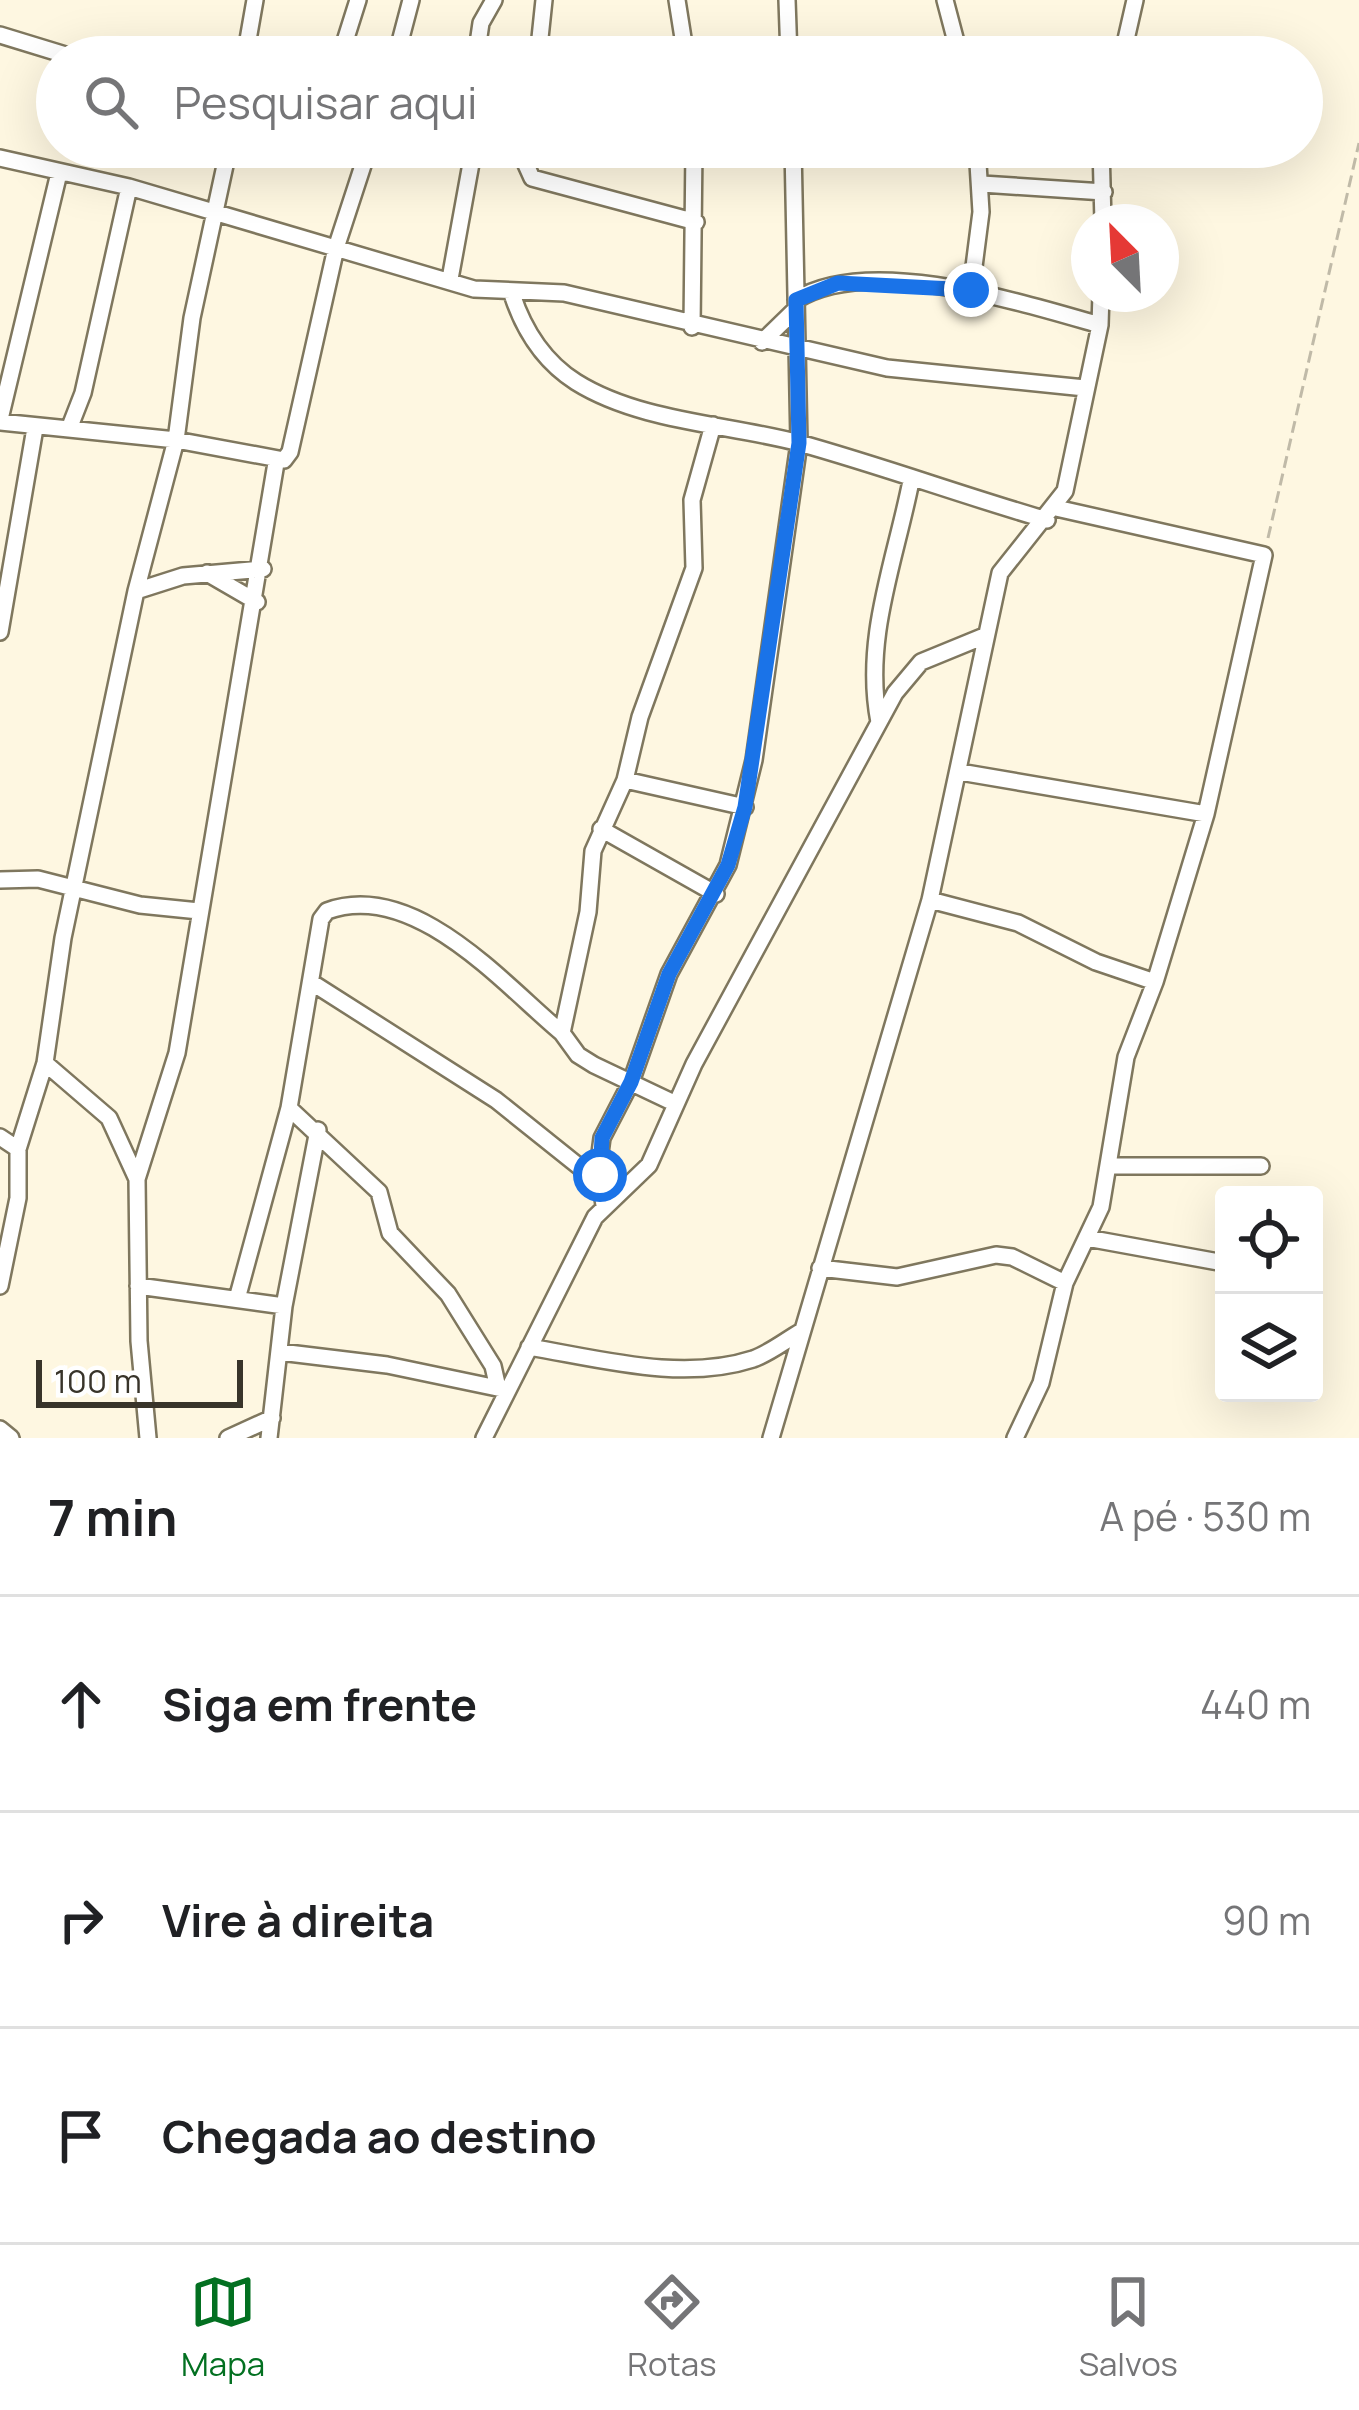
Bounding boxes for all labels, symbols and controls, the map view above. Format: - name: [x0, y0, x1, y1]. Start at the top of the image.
- search box: [36, 36, 1323, 168]
- icon: search: [78, 69, 144, 135]
- text: Pesquisar aqui: [174, 71, 478, 133]
- north arrow: [1071, 204, 1179, 312]
- route end: [944, 263, 998, 317]
- route start: [573, 1148, 627, 1202]
- map controls: [1215, 1186, 1323, 1402]
- button: locate: [1215, 1186, 1323, 1294]
- button: layers: [1215, 1294, 1323, 1402]
- scale bar: [36, 1354, 243, 1407]
- text: 100 m: [54, 1358, 142, 1403]
- text: 7 min: [48, 1482, 177, 1551]
- text: A pé · 530 m: [1099, 1489, 1311, 1543]
- icon: ahead: [48, 1671, 114, 1737]
- text: Siga em frente: [162, 1673, 477, 1735]
- text: 440 m: [1200, 1677, 1311, 1731]
- icon: right: [48, 1887, 114, 1953]
- text: Vire à direita: [162, 1889, 434, 1951]
- text: 90 m: [1222, 1893, 1311, 1947]
- icon: arrive: [48, 2103, 114, 2169]
- text: Chegada ao destino: [162, 2105, 596, 2167]
- tab: Mapa: [181, 2269, 265, 2386]
- tab: Rotas: [627, 2269, 716, 2386]
- tab: Salvos: [1079, 2269, 1178, 2386]

